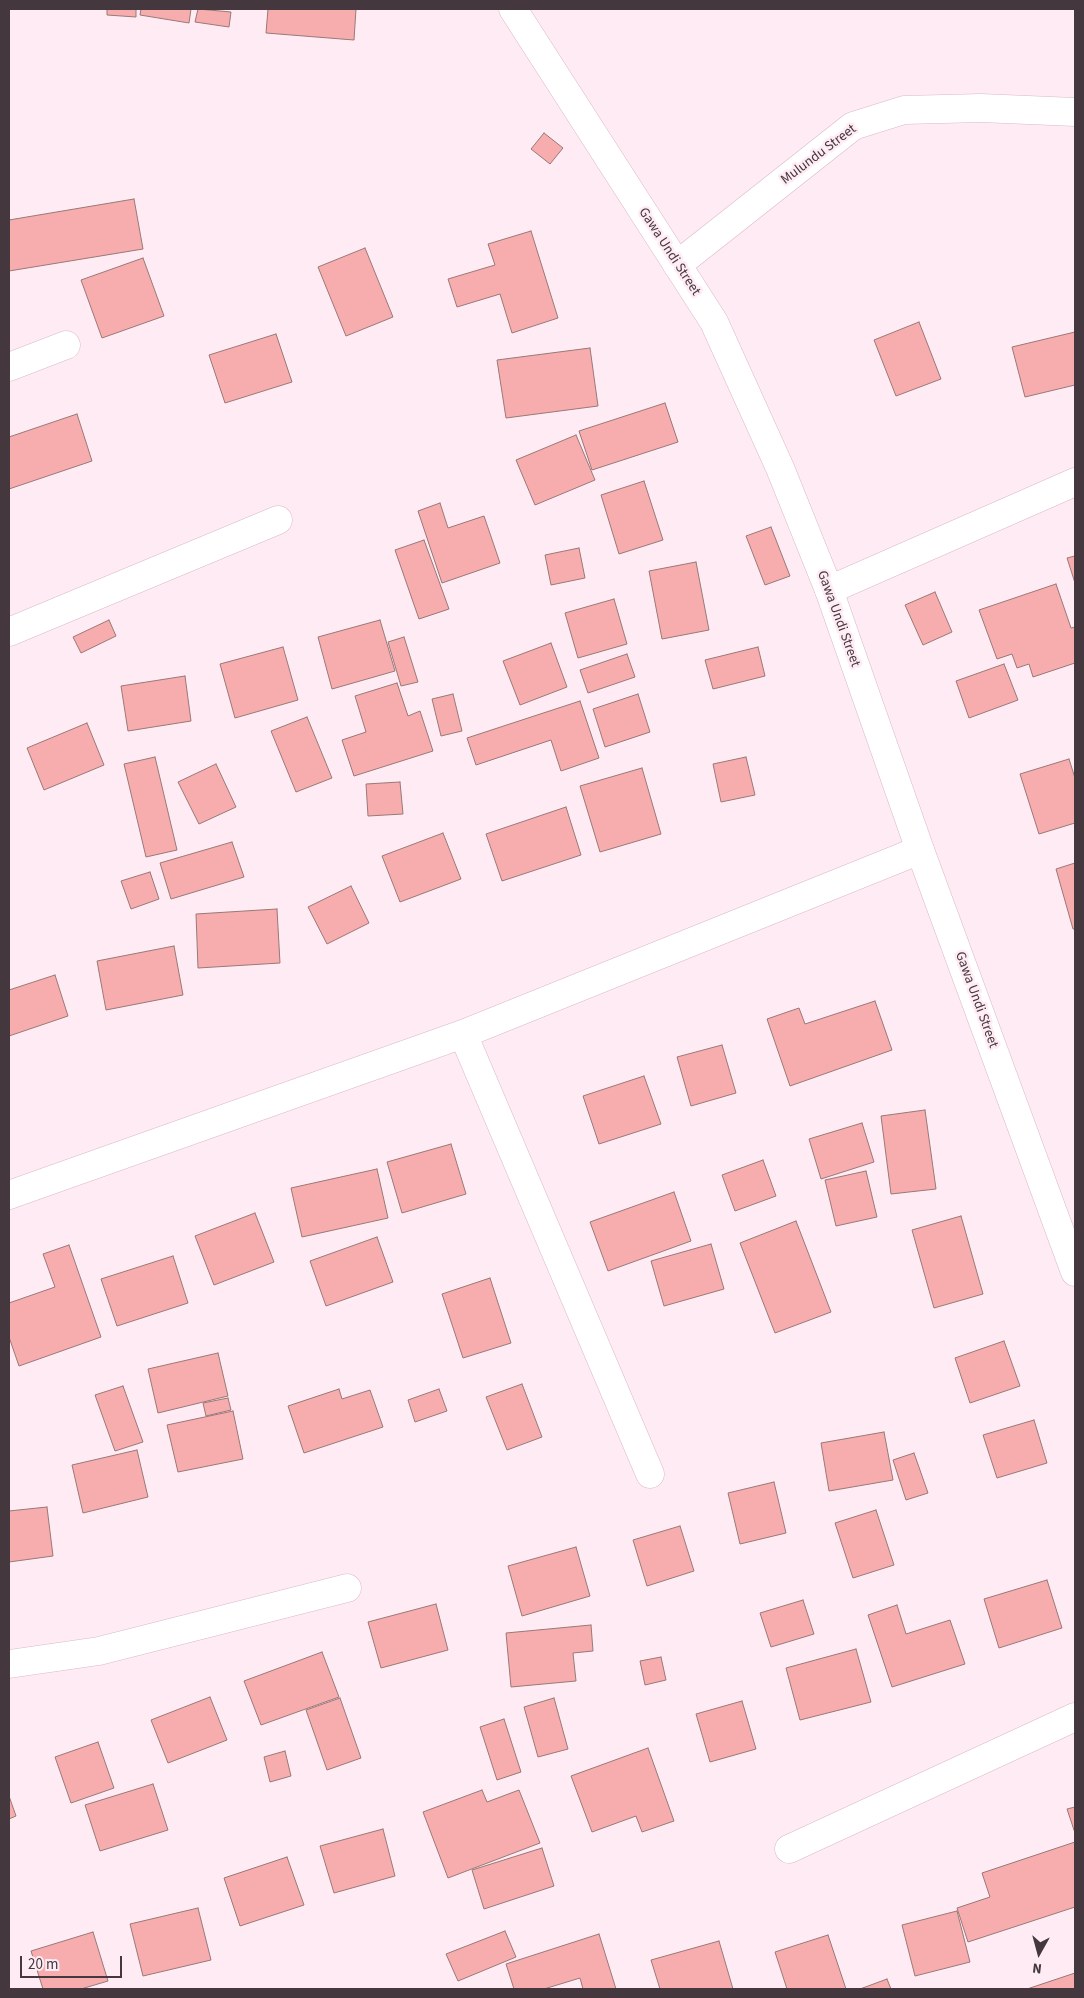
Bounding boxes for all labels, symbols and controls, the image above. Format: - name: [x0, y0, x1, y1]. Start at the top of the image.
- street label: Mulundu Street: [778, 121, 860, 189]
- street label: Gawa Undi Street: [634, 205, 704, 299]
- street label: Gawa Undi Street: [813, 569, 863, 669]
- street label: Gawa Undi Street: [951, 950, 1001, 1050]
- north arrow: [1014, 1928, 1064, 1978]
- scale bar: [22, 1946, 125, 1978]
- text: 20 m: [28, 1954, 58, 1975]
- text: N: [1031, 1957, 1043, 1978]

